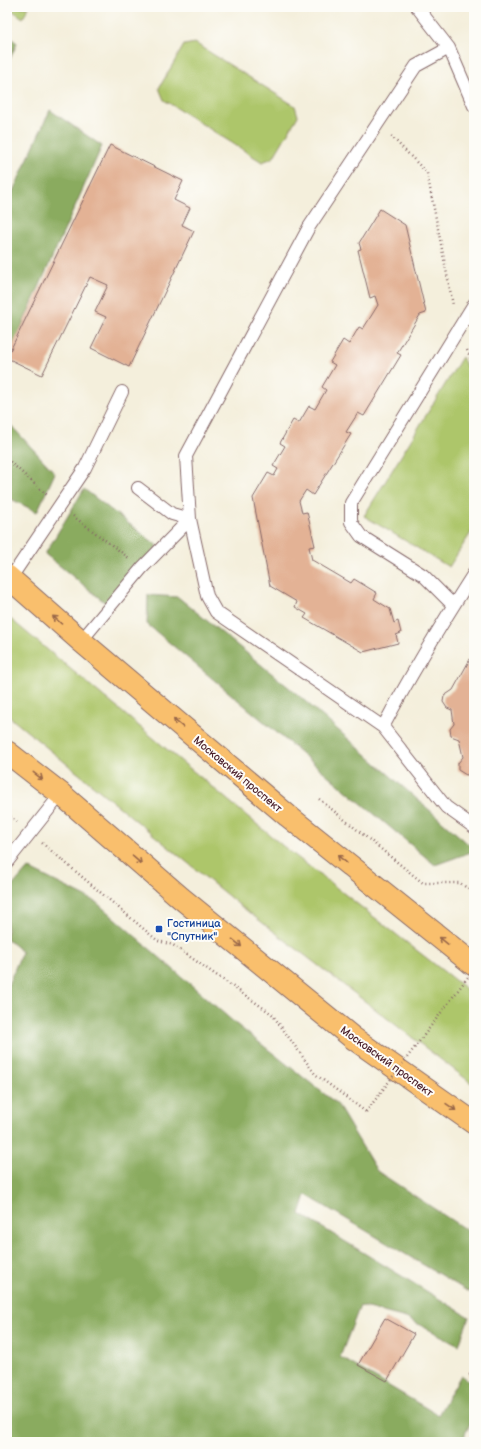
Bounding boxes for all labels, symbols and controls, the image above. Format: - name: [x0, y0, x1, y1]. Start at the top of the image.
- one-way arrow: [53, 616, 63, 625]
- one-way arrow: [172, 718, 183, 727]
- street label: Московский проспект: [191, 734, 284, 815]
- one-way arrow: [32, 771, 43, 780]
- one-way arrow: [132, 855, 142, 864]
- one-way arrow: [337, 855, 348, 864]
- place label: Гостиница "Спутник": [167, 917, 221, 943]
- marker: Гостиница "Спутник": [154, 924, 164, 934]
- one-way arrow: [438, 936, 449, 945]
- one-way arrow: [231, 938, 242, 947]
- street label: Московский проспект: [338, 1023, 436, 1099]
- one-way arrow: [445, 1103, 456, 1111]

